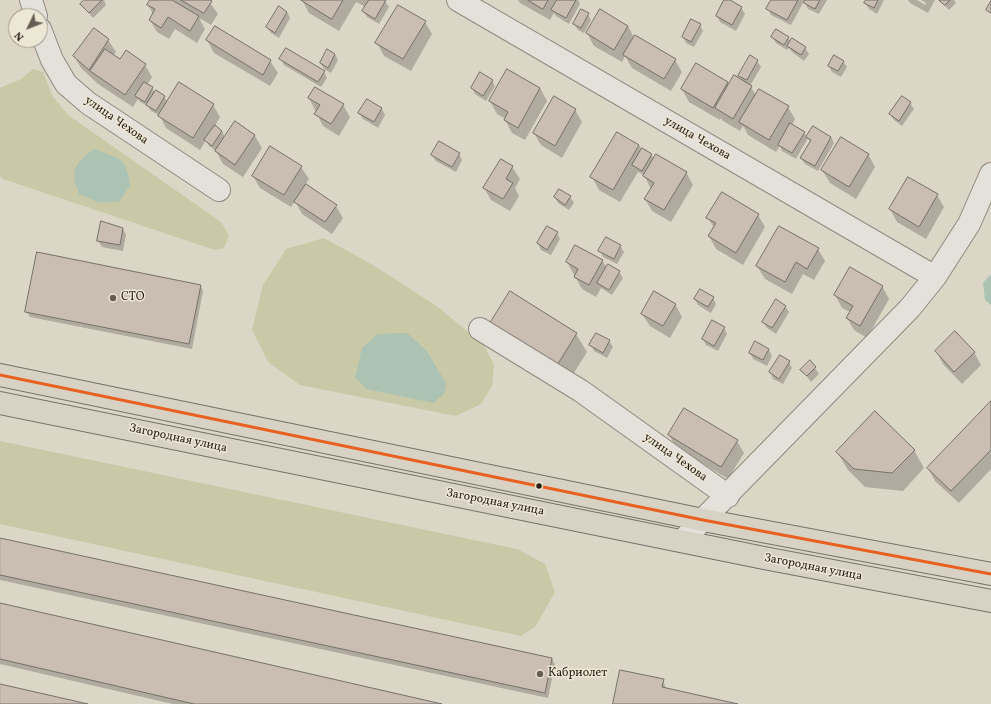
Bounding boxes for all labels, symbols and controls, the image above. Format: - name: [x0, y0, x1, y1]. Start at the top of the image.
- north arrow: [8, 8, 48, 48]
- text: N: [11, 28, 28, 44]
- street label: улица Чехова: [81, 94, 151, 148]
- street label: улица Чехова: [661, 114, 733, 164]
- place label: СТО: [121, 291, 145, 305]
- marker: СТО: [108, 293, 118, 303]
- street label: Загородная улица: [128, 422, 228, 456]
- street label: улица Чехова: [640, 431, 710, 485]
- unlabelled marker: [534, 481, 544, 491]
- street label: Загородная улица: [445, 486, 545, 520]
- street label: Загородная улица: [763, 551, 863, 585]
- place label: Кабриолет: [548, 667, 607, 681]
- marker: Кабриолет: [535, 669, 545, 679]

